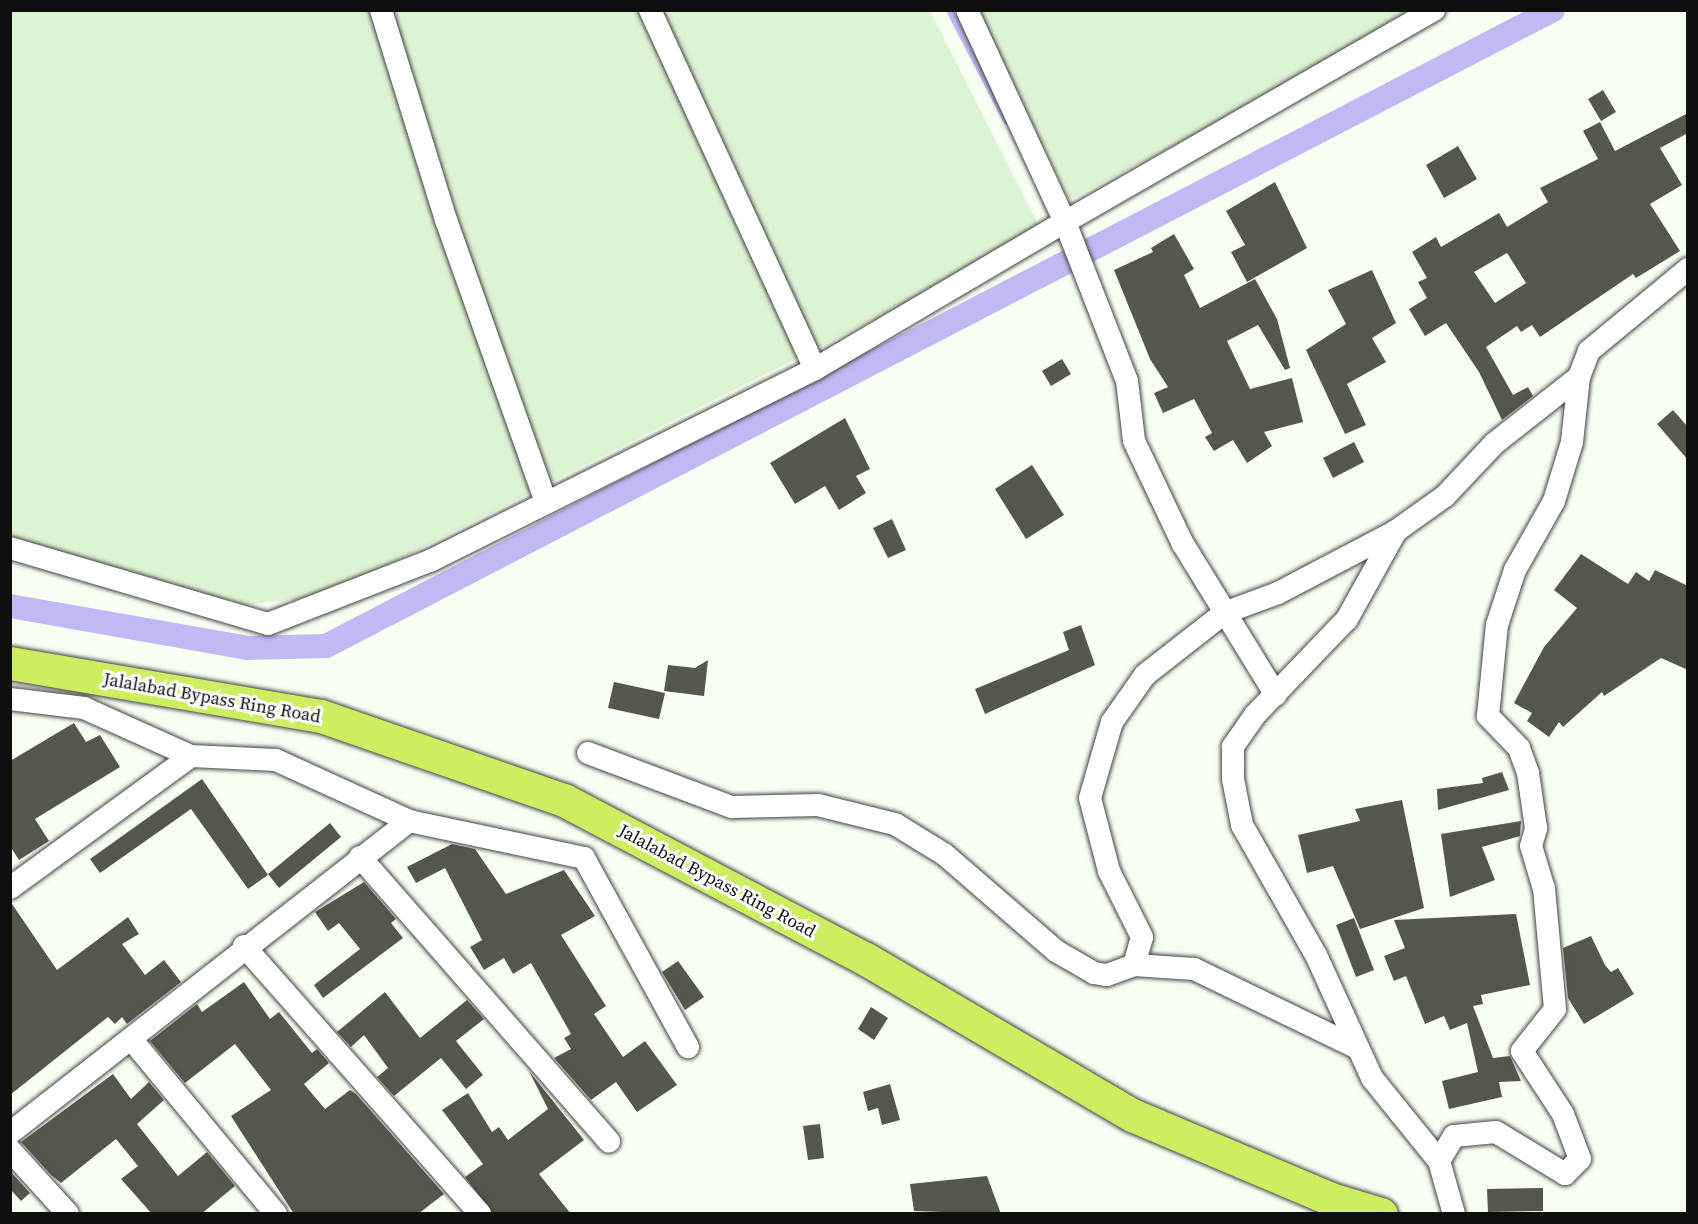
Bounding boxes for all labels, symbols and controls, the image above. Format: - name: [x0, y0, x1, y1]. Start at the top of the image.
- street label: Jalalabad Bypass Ring Road: [102, 668, 322, 728]
- street label: Jalalabad Bypass Ring Road: [615, 820, 819, 942]

